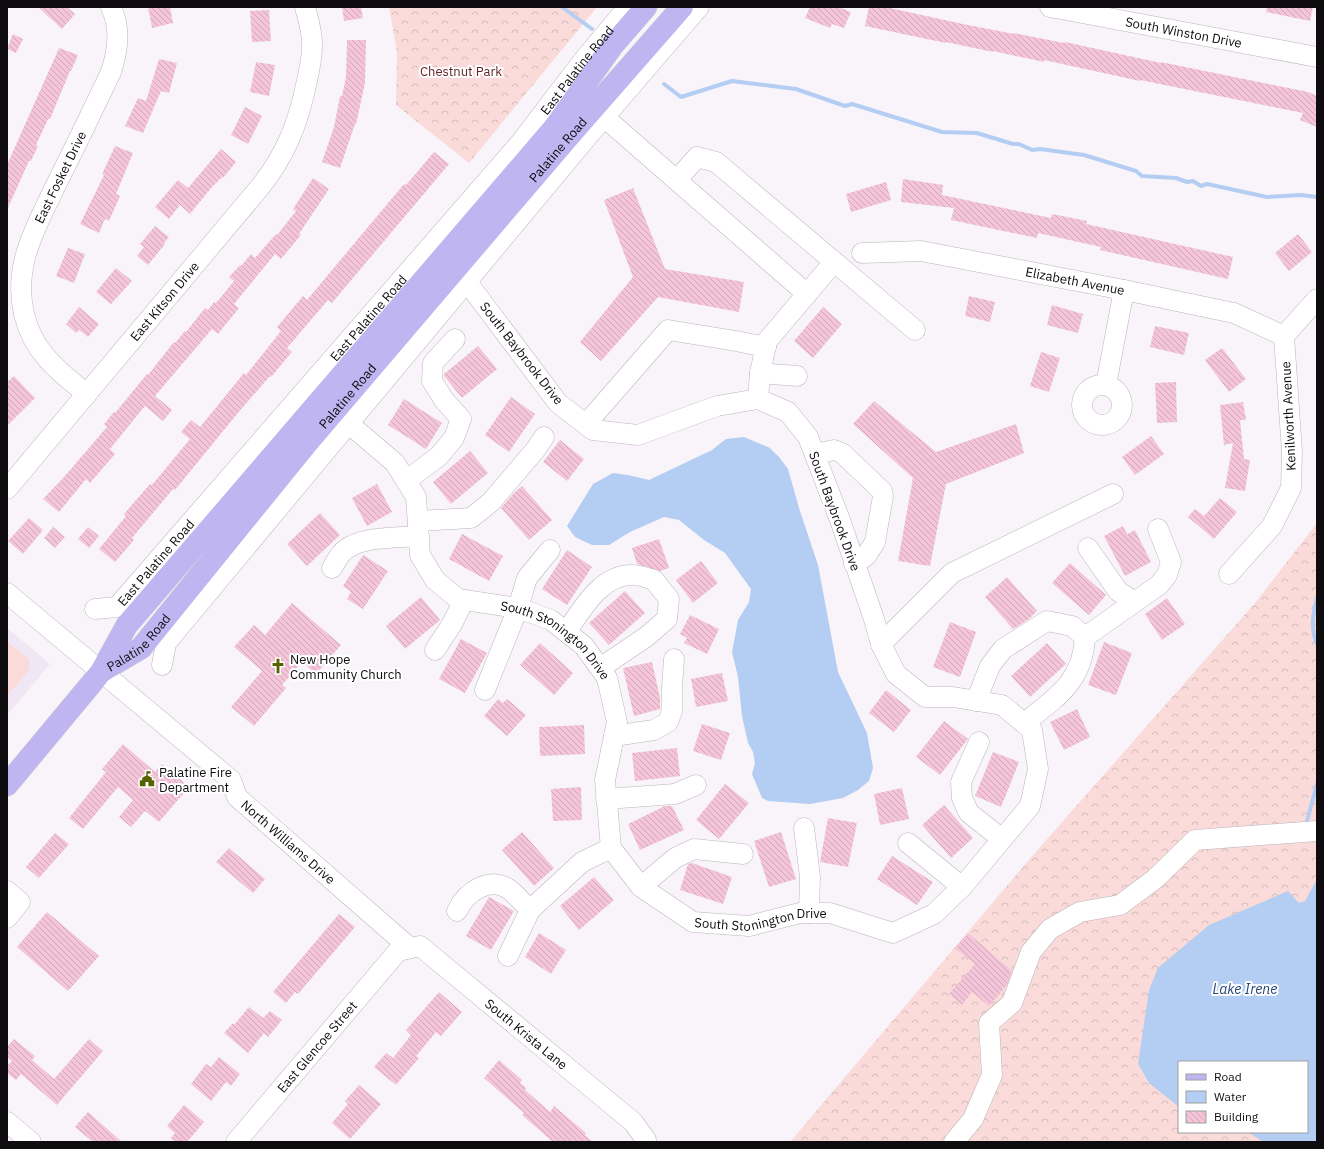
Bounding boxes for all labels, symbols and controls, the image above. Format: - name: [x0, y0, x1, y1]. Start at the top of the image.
- street label: South Winston Drive: [1124, 13, 1243, 52]
- street label: East Palatine Road: [537, 22, 618, 118]
- park label: Chestnut Park: [420, 63, 502, 80]
- street label: Palatine Road: [525, 114, 591, 186]
- street label: East Fosket Drive: [31, 128, 90, 226]
- street label: East Kitson Drive: [126, 258, 203, 345]
- street label: Elizabeth Avenue: [1024, 263, 1126, 299]
- street label: East Palatine Road: [326, 272, 411, 365]
- street label: South Baybrook Drive: [476, 298, 567, 408]
- street label: Palatine Road: [315, 360, 380, 432]
- street label: Kenilworth Avenue: [1277, 361, 1300, 471]
- street label: South Baybrook Drive: [805, 449, 864, 573]
- street label: East Palatine Road: [114, 516, 198, 610]
- street label: South Stonington Drive: [499, 597, 613, 683]
- street label: Palatine Road: [104, 610, 174, 675]
- place label: New Hope Community Church: [290, 651, 402, 683]
- church icon: New Hope Community Church: [269, 657, 287, 675]
- place label: Palatine Fire Department: [159, 764, 232, 796]
- public building icon: Palatine Fire Department: [138, 770, 156, 788]
- street label: North Williams Drive: [237, 797, 339, 888]
- street label: South Stonington Drive: [694, 905, 827, 935]
- water label: Lake Irene: [1213, 980, 1277, 998]
- street label: South Krista Lane: [481, 995, 571, 1073]
- street label: East Glencoe Street: [273, 998, 361, 1096]
- legend: [1178, 1061, 1308, 1133]
- text: Road: [1214, 1069, 1242, 1084]
- text: Water: [1214, 1089, 1247, 1104]
- text: Building: [1214, 1109, 1259, 1124]

